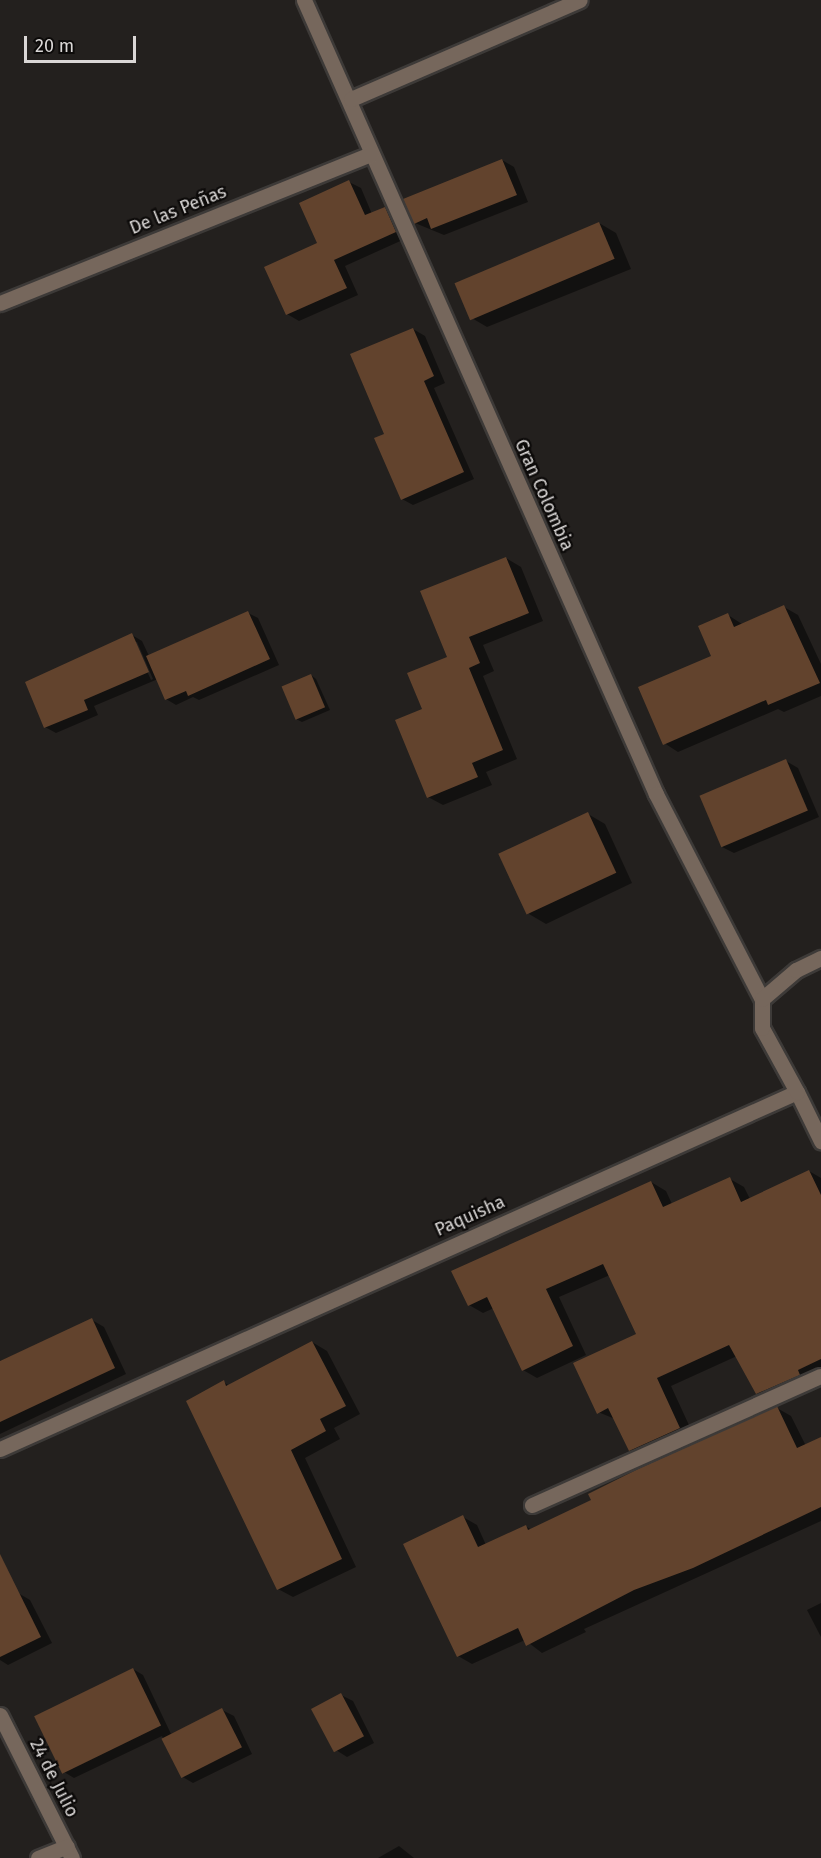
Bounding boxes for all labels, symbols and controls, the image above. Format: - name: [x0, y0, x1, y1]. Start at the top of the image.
- scale bar: [27, 24, 140, 62]
- text: 20 m: [35, 35, 74, 57]
- street label: De las Peñas: [126, 181, 230, 239]
- street label: Gran Colombia: [510, 436, 578, 554]
- street label: Paquisha: [432, 1191, 508, 1241]
- street label: 24 de Julio: [25, 1735, 83, 1821]

